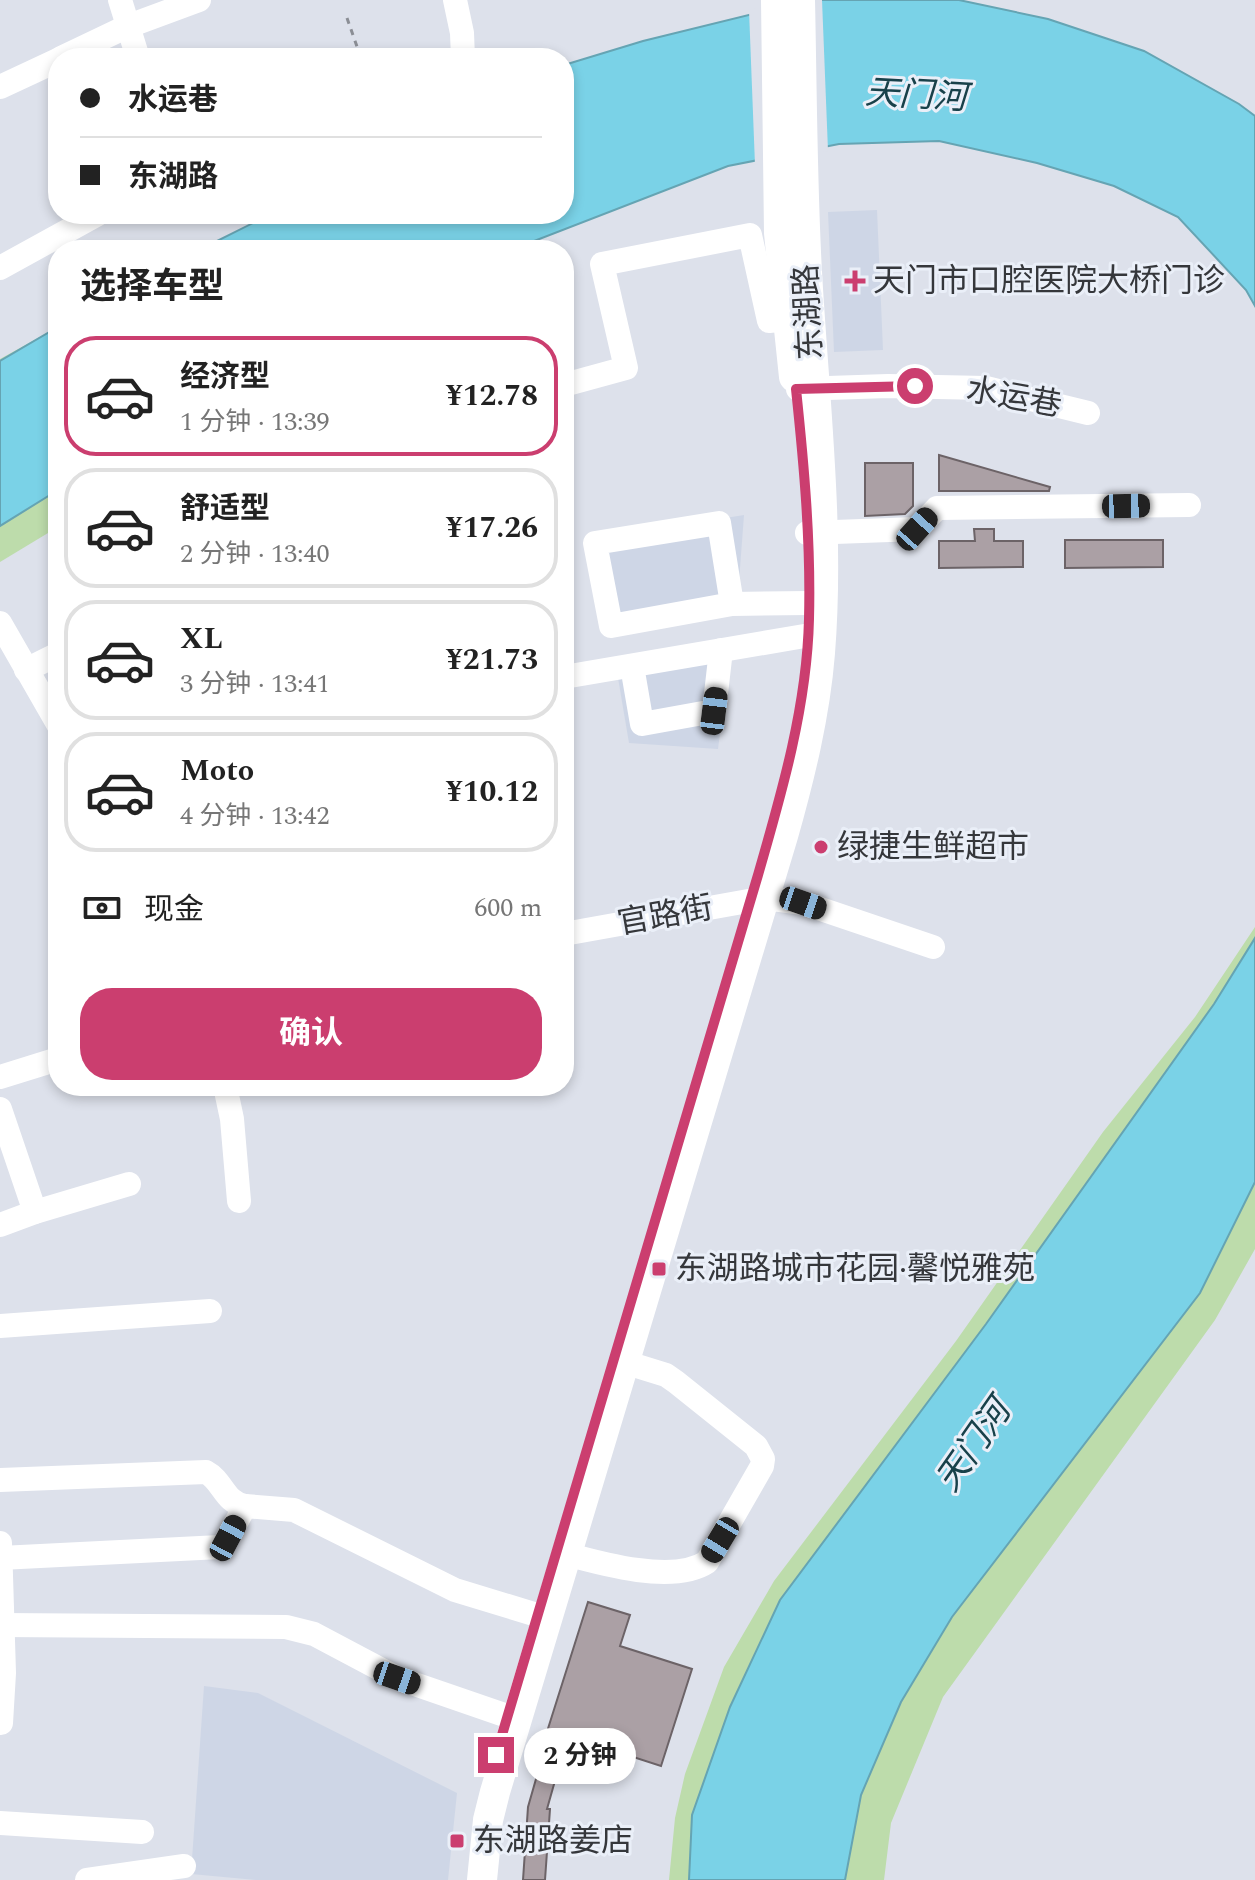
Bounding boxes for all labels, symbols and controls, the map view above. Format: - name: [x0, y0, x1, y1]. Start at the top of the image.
- water label: 天门河: [864, 67, 974, 125]
- text: 水运巷: [128, 77, 218, 123]
- text: 东湖路: [128, 154, 218, 200]
- place label: 天门市口腔医院大桥门诊: [873, 257, 1225, 306]
- text: 选择车型: [80, 260, 224, 315]
- street label: 东湖路: [782, 263, 836, 361]
- marker: 天门市口腔医院大桥门诊: [844, 270, 866, 292]
- text: 经济型: [180, 354, 270, 400]
- icon: car: [84, 360, 156, 432]
- street label: 水运巷: [962, 366, 1066, 430]
- route start: [897, 368, 933, 404]
- text: ¥12.78: [446, 373, 538, 419]
- text: 1 分钟 · 13:39: [180, 402, 330, 442]
- text: 舒适型: [180, 486, 270, 532]
- icon: car: [84, 492, 156, 564]
- car: [1102, 494, 1150, 518]
- car: [892, 503, 942, 555]
- text: ¥17.26: [446, 505, 538, 551]
- text: 2 分钟 · 13:40: [180, 534, 330, 574]
- text: XL: [180, 616, 223, 662]
- icon: car: [84, 624, 156, 696]
- text: ¥21.73: [446, 637, 538, 683]
- text: 3 分钟 · 13:41: [180, 664, 330, 704]
- car: [699, 686, 729, 736]
- text: Moto: [180, 748, 254, 794]
- icon: car: [84, 756, 156, 828]
- text: ¥10.12: [446, 769, 538, 815]
- text: 4 分钟 · 13:42: [180, 796, 330, 836]
- place label: 绿捷生鲜超市: [837, 823, 1029, 872]
- marker: 绿捷生鲜超市: [812, 838, 830, 856]
- street label: 官路街: [613, 884, 717, 948]
- car: [776, 884, 830, 922]
- icon: cash: [80, 886, 124, 930]
- text: 现金: [144, 887, 204, 933]
- text: 600 m: [474, 888, 542, 928]
- button: 确认: [80, 988, 542, 1080]
- place label: 东湖路城市花园·馨悦雅苑: [675, 1245, 1035, 1294]
- marker: 东湖路城市花园·馨悦雅苑: [650, 1260, 668, 1278]
- water label: 天门河: [923, 1384, 1028, 1503]
- car: [206, 1511, 250, 1565]
- car: [697, 1513, 743, 1567]
- car: [370, 1659, 424, 1697]
- callout: 2 分钟: [524, 1727, 636, 1783]
- text: 2 分钟: [543, 1736, 617, 1776]
- route end: [478, 1737, 514, 1773]
- place label: 东湖路姜店: [473, 1817, 633, 1866]
- marker: 东湖路姜店: [448, 1832, 466, 1850]

